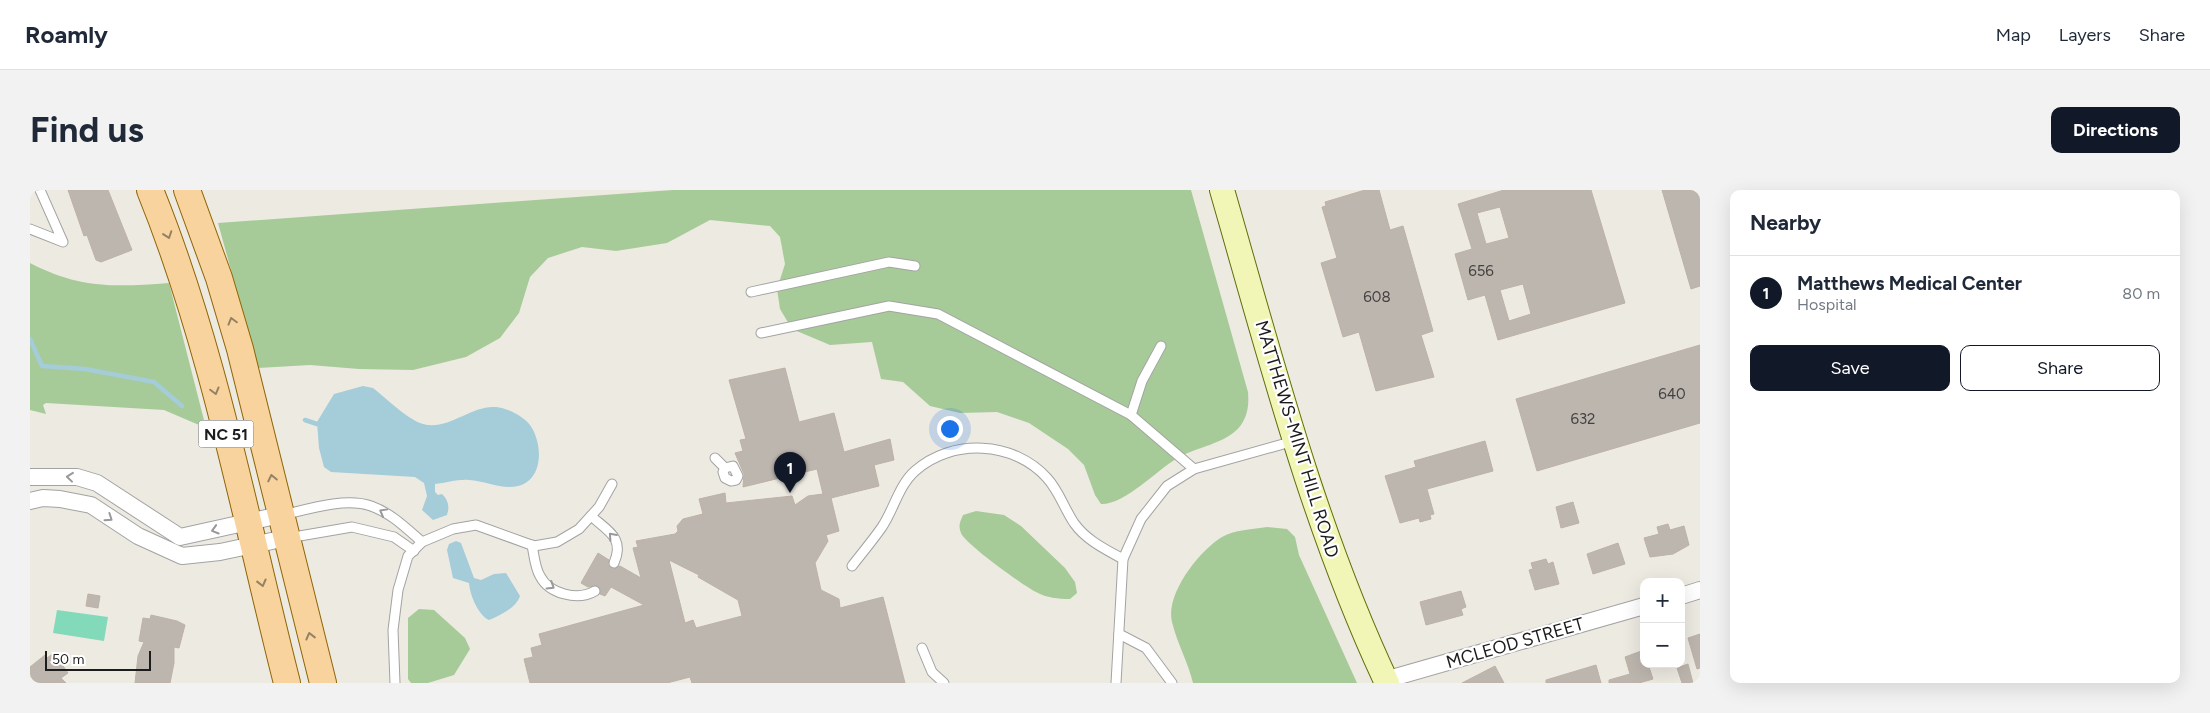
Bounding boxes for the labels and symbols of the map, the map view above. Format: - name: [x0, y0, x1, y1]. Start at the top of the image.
- one-way arrow: [162, 231, 172, 239]
- house number: 656: [1468, 262, 1494, 280]
- house number: 608: [1363, 288, 1391, 306]
- one-way arrow: [227, 317, 237, 325]
- street label: MATTHEWS-MINT HILL ROAD: [1250, 318, 1344, 560]
- house number: 640: [1658, 385, 1686, 403]
- one-way arrow: [209, 386, 220, 395]
- house number: 632: [1570, 410, 1596, 428]
- your location: [937, 416, 963, 442]
- road number: NC 51: [198, 420, 254, 448]
- pin: 1: [774, 452, 806, 493]
- one-way arrow: [66, 472, 74, 483]
- one-way arrow: [267, 474, 277, 482]
- one-way arrow: [379, 509, 388, 519]
- one-way arrow: [103, 512, 113, 521]
- one-way arrow: [212, 524, 220, 534]
- one-way arrow: [609, 533, 618, 542]
- one-way arrow: [256, 578, 267, 587]
- one-way arrow: [546, 580, 555, 590]
- street label: MCLEOD STREET: [1443, 613, 1587, 673]
- one-way arrow: [306, 632, 316, 640]
- scale bar: [45, 648, 151, 671]

